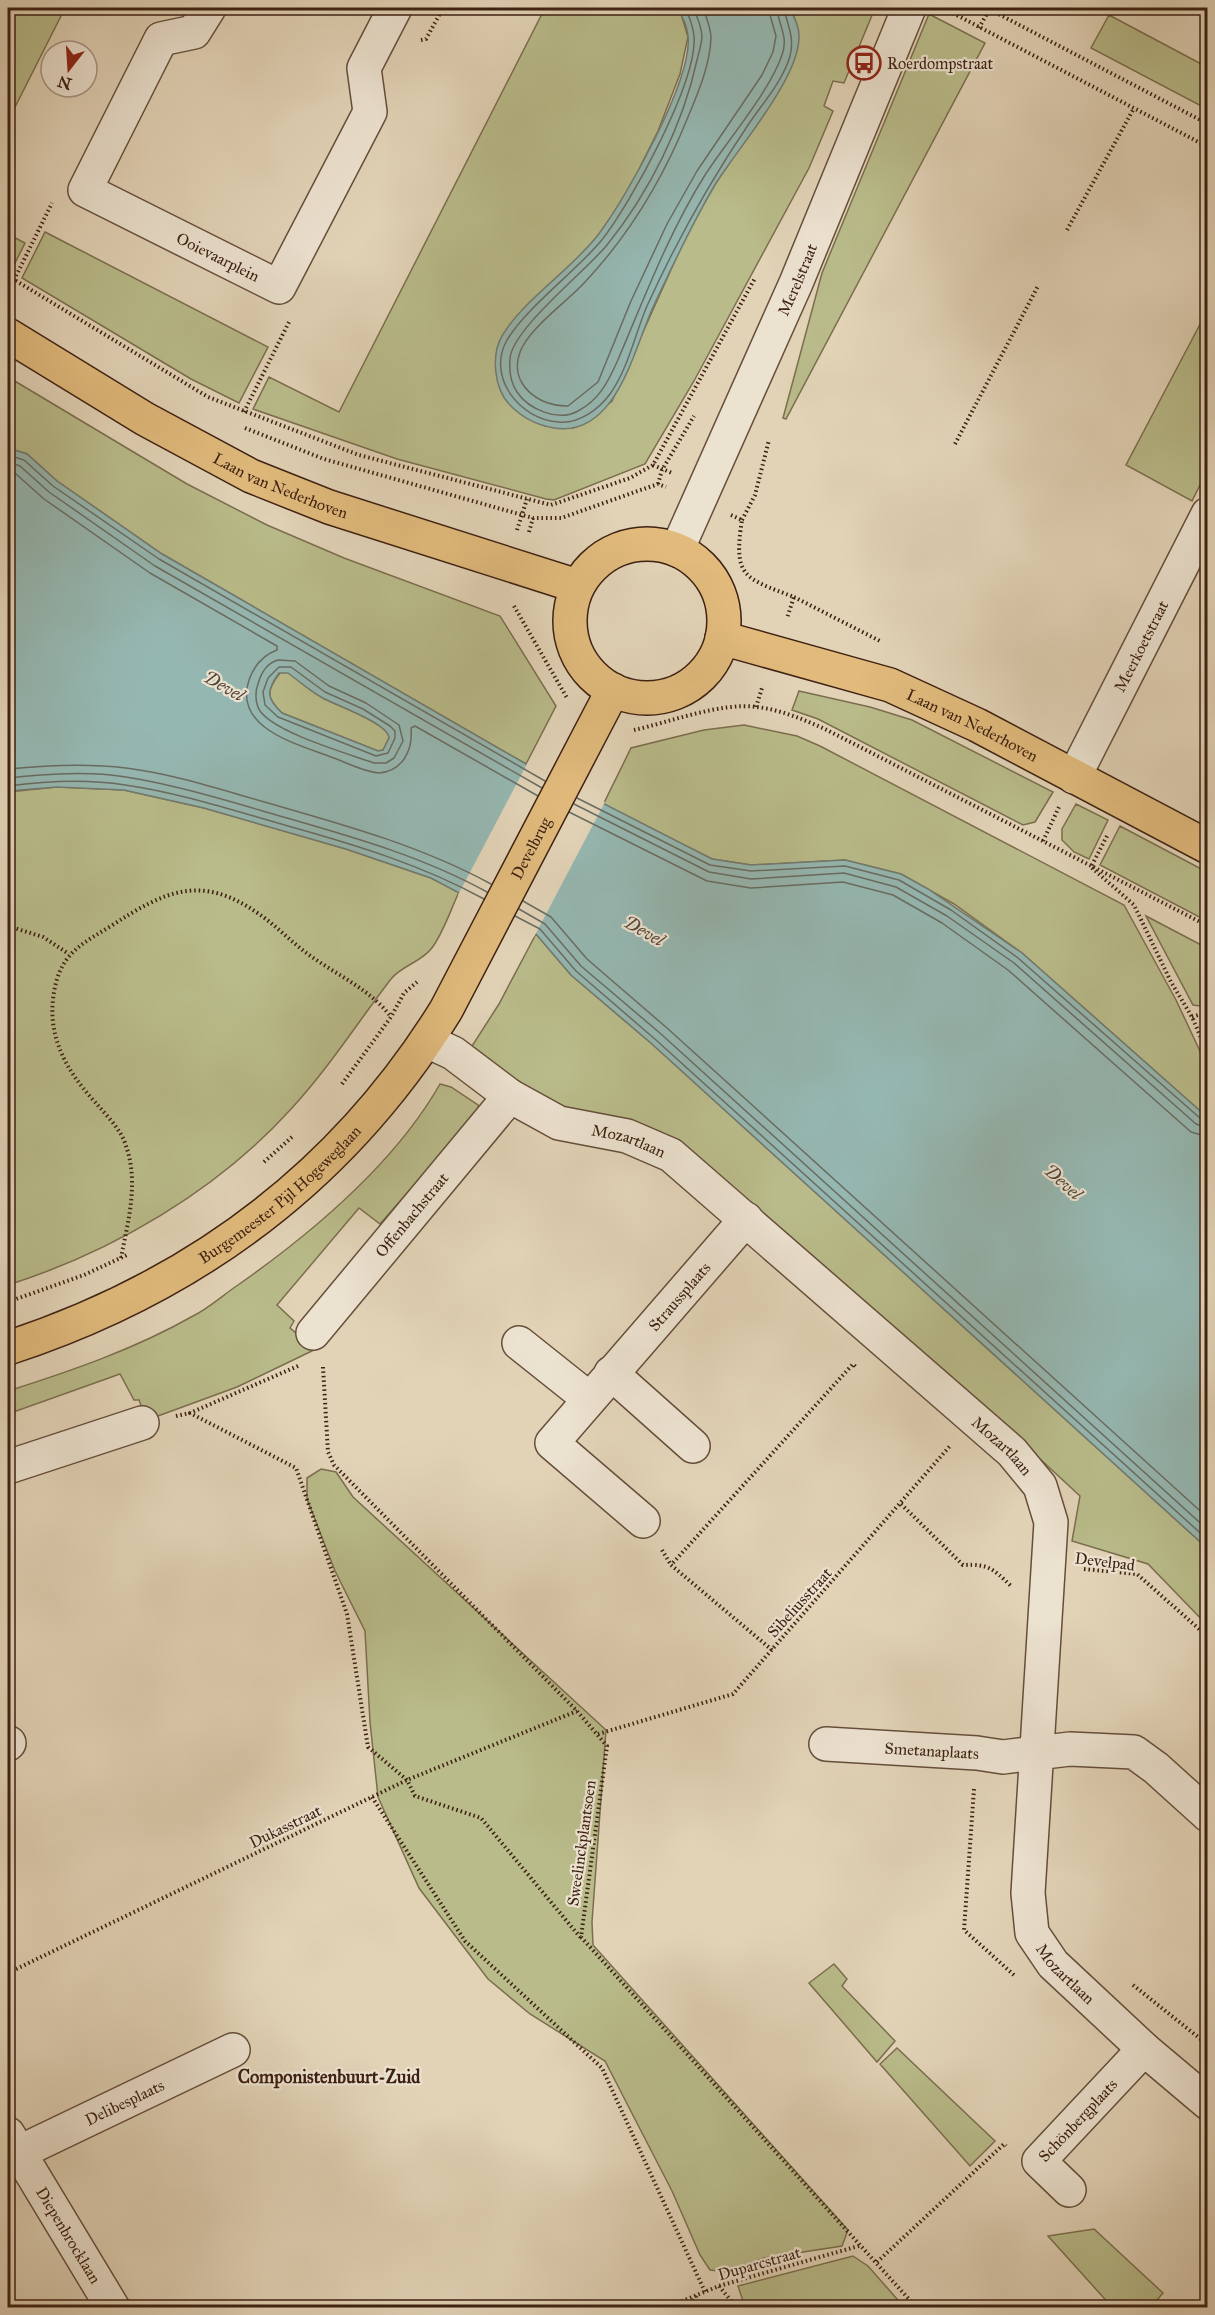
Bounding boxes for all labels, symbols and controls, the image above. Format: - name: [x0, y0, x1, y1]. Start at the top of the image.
- north arrow: [39, 39, 99, 99]
- bus stop icon: Roerdompstraat: [846, 45, 882, 81]
- place label: Roerdompstraat: [887, 54, 994, 73]
- text: N: [55, 72, 74, 94]
- street label: Ooievaarplein: [173, 228, 263, 286]
- street label: Merelstraat: [774, 240, 821, 319]
- street label: Laan van Nederhoven: [210, 449, 350, 522]
- street label: Meerkoetstraat: [1110, 597, 1173, 695]
- water label: Devel: [200, 666, 250, 707]
- street label: Laan van Nederhoven: [903, 685, 1042, 766]
- street label: Develbrug: [507, 813, 556, 883]
- water label: Devel: [620, 911, 670, 952]
- street label: Mozartlaan: [590, 1120, 669, 1162]
- street label: Burgemeester Pijl Hogeweglaan: [195, 1121, 365, 1268]
- water label: Devel: [1040, 1159, 1088, 1206]
- street label: Offenbachstraat: [371, 1169, 453, 1261]
- street label: Straussplaats: [644, 1258, 715, 1335]
- street label: Mozartlaan: [968, 1413, 1036, 1480]
- street label: Develpad: [1074, 1548, 1136, 1575]
- street label: Sibeliusstraat: [763, 1563, 836, 1641]
- street label: Smetanaplaats: [884, 1739, 980, 1763]
- street label: Sweelinckplantsoen: [563, 1779, 600, 1907]
- street label: Dukasstraat: [246, 1801, 325, 1852]
- street label: Mozartlaan: [1032, 1940, 1099, 2008]
- district label: Componistenbuurt-Zuid: [238, 2066, 421, 2089]
- street label: Delibesplaats: [82, 2075, 167, 2130]
- street label: Schönbergplaats: [1034, 2075, 1121, 2166]
- street label: Diepenbrocklaan: [32, 2184, 105, 2287]
- street label: Duparcstraat: [716, 2243, 803, 2284]

